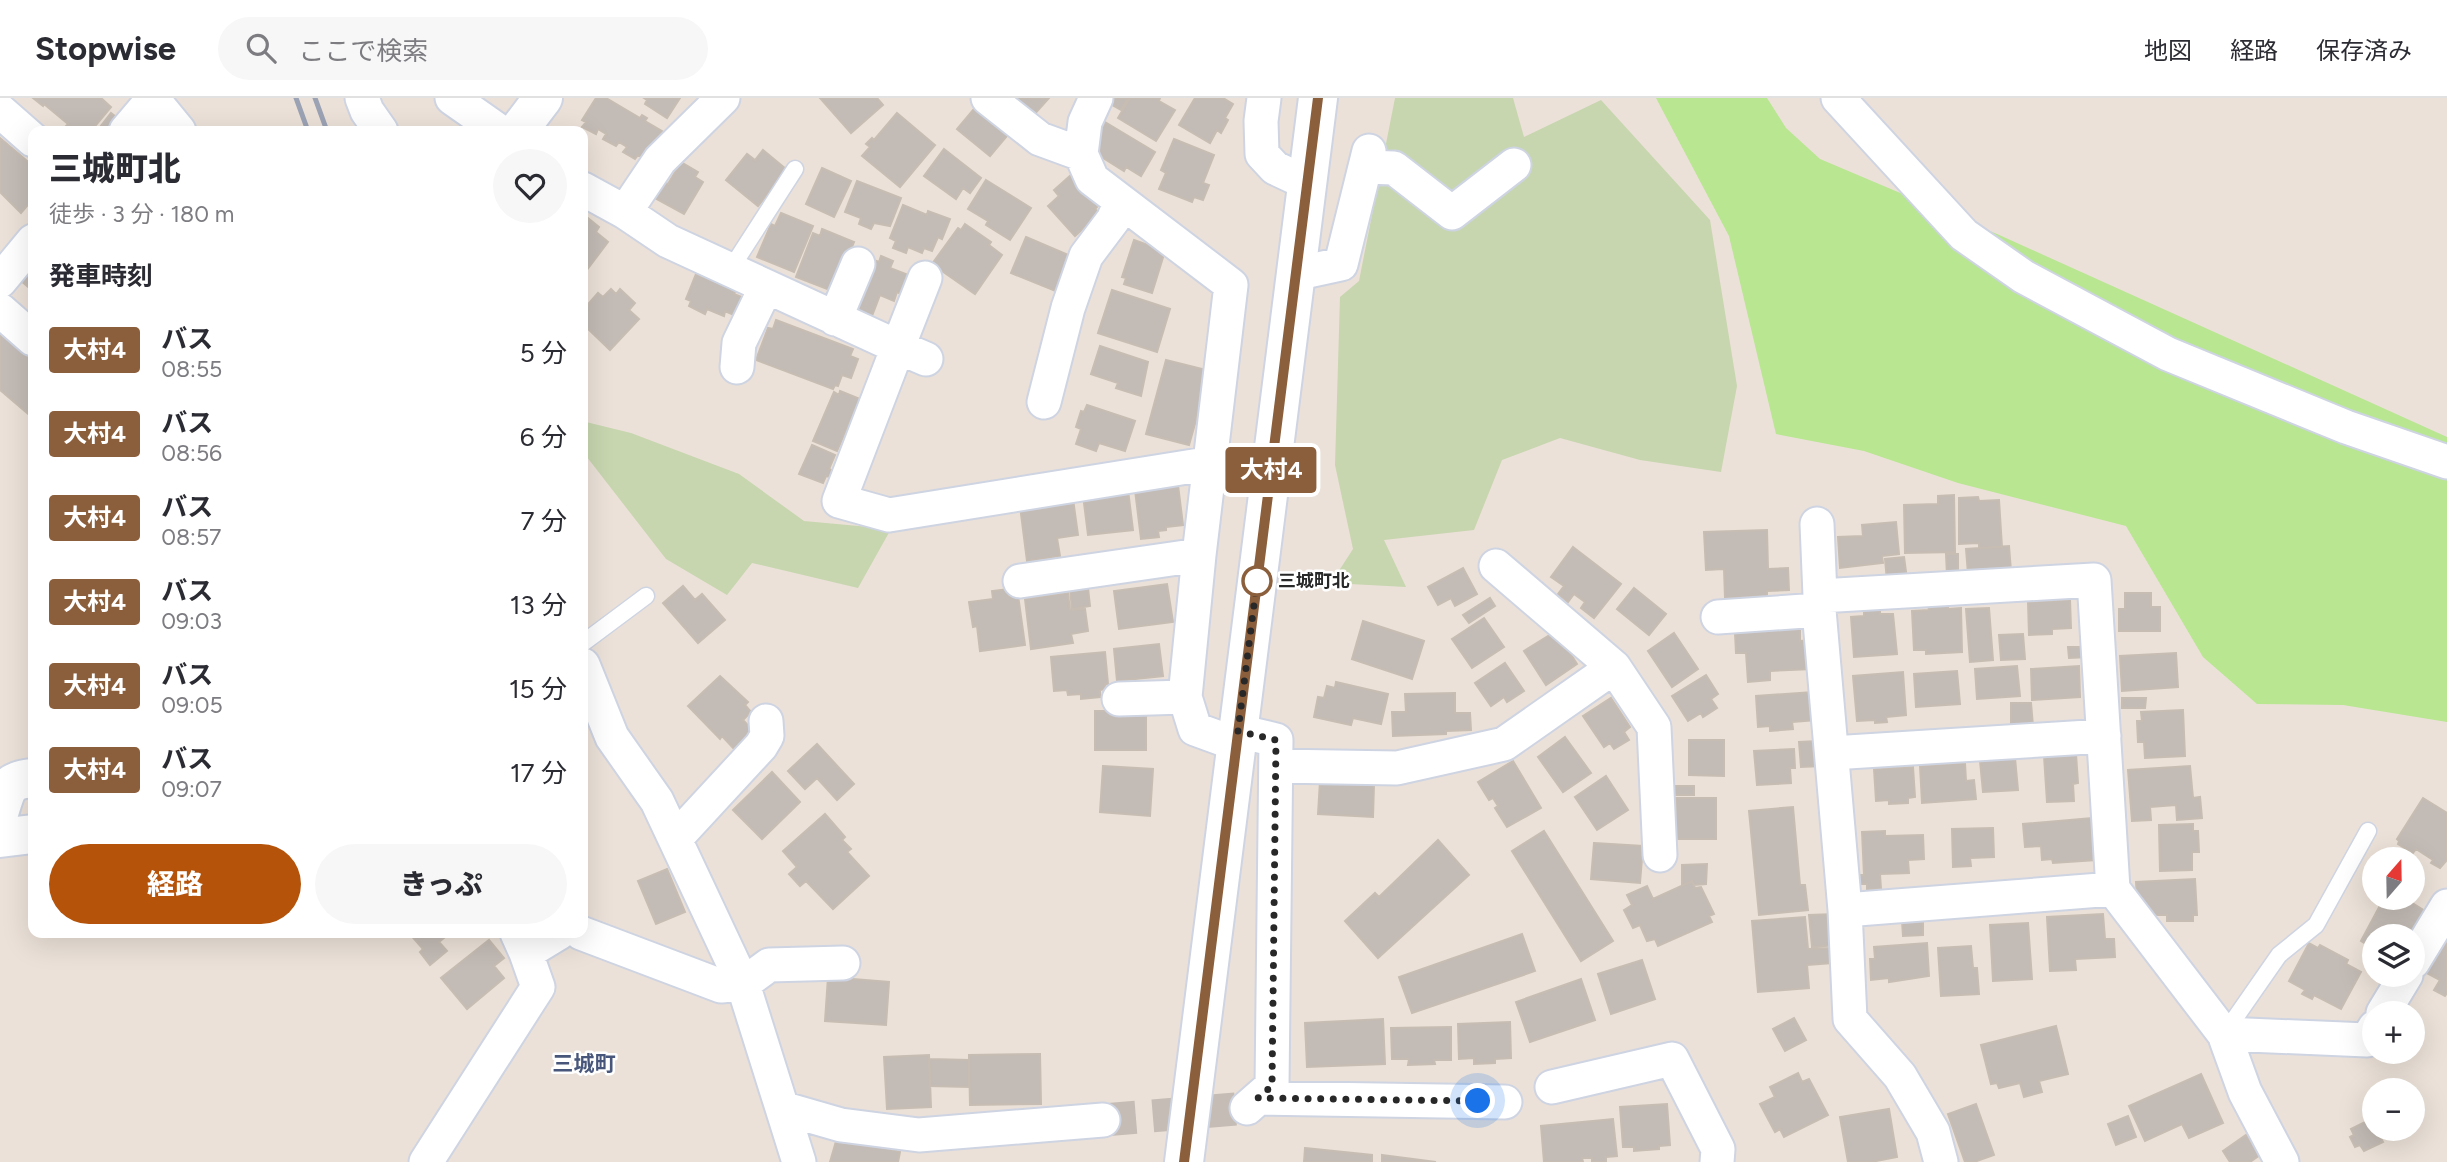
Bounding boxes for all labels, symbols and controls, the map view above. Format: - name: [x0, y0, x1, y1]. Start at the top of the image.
- search box: [218, 17, 708, 80]
- text: Stopwise: [35, 29, 176, 68]
- icon: search: [242, 29, 280, 67]
- text: ここで検索: [298, 35, 428, 67]
- text: 地図: [2144, 36, 2192, 65]
- text: 経路: [2230, 36, 2278, 65]
- text: 保存済み: [2316, 36, 2412, 65]
- text: 三城町北: [49, 149, 181, 188]
- button: heart: [493, 149, 567, 223]
- text: 徒歩 · 3 分 · 180 m: [49, 200, 234, 228]
- text: 発車時刻: [49, 260, 153, 292]
- text: バス: [161, 323, 213, 355]
- text: 大村4: [63, 335, 126, 364]
- text: 5 分: [520, 337, 567, 369]
- text: 08:55: [161, 355, 222, 383]
- text: バス: [161, 407, 213, 439]
- text: 大村4: [63, 419, 126, 448]
- text: 6 分: [520, 421, 567, 453]
- text: 08:56: [161, 439, 222, 467]
- line badge: 大村4: [1231, 447, 1311, 493]
- text: 大村4: [1239, 455, 1303, 484]
- text: バス: [161, 491, 213, 523]
- text: 大村4: [63, 503, 126, 532]
- text: 7 分: [521, 505, 567, 537]
- text: 08:57: [161, 523, 221, 551]
- marker: 三城町北: [1242, 566, 1272, 596]
- place label: 三城町北: [1278, 570, 1350, 592]
- text: バス: [161, 575, 213, 607]
- text: 大村4: [63, 587, 126, 616]
- text: 13 分: [510, 589, 567, 621]
- text: 09:03: [161, 607, 222, 635]
- text: バス: [161, 659, 213, 691]
- text: 大村4: [63, 671, 126, 700]
- text: 15 分: [509, 673, 567, 705]
- text: 09:05: [161, 691, 223, 719]
- text: バス: [161, 743, 213, 775]
- text: 大村4: [63, 755, 126, 784]
- text: 17 分: [510, 757, 567, 789]
- text: 09:07: [161, 775, 222, 803]
- button: 経路: [49, 844, 301, 924]
- button: きっぷ: [315, 844, 567, 924]
- north arrow: [2362, 847, 2426, 910]
- map controls: [2362, 847, 2425, 1141]
- button: layers: [2362, 924, 2425, 987]
- button: +: [2362, 1001, 2425, 1064]
- district label: 三城町: [553, 1051, 616, 1076]
- button: −: [2362, 1078, 2425, 1141]
- your location: [1460, 1083, 1495, 1118]

